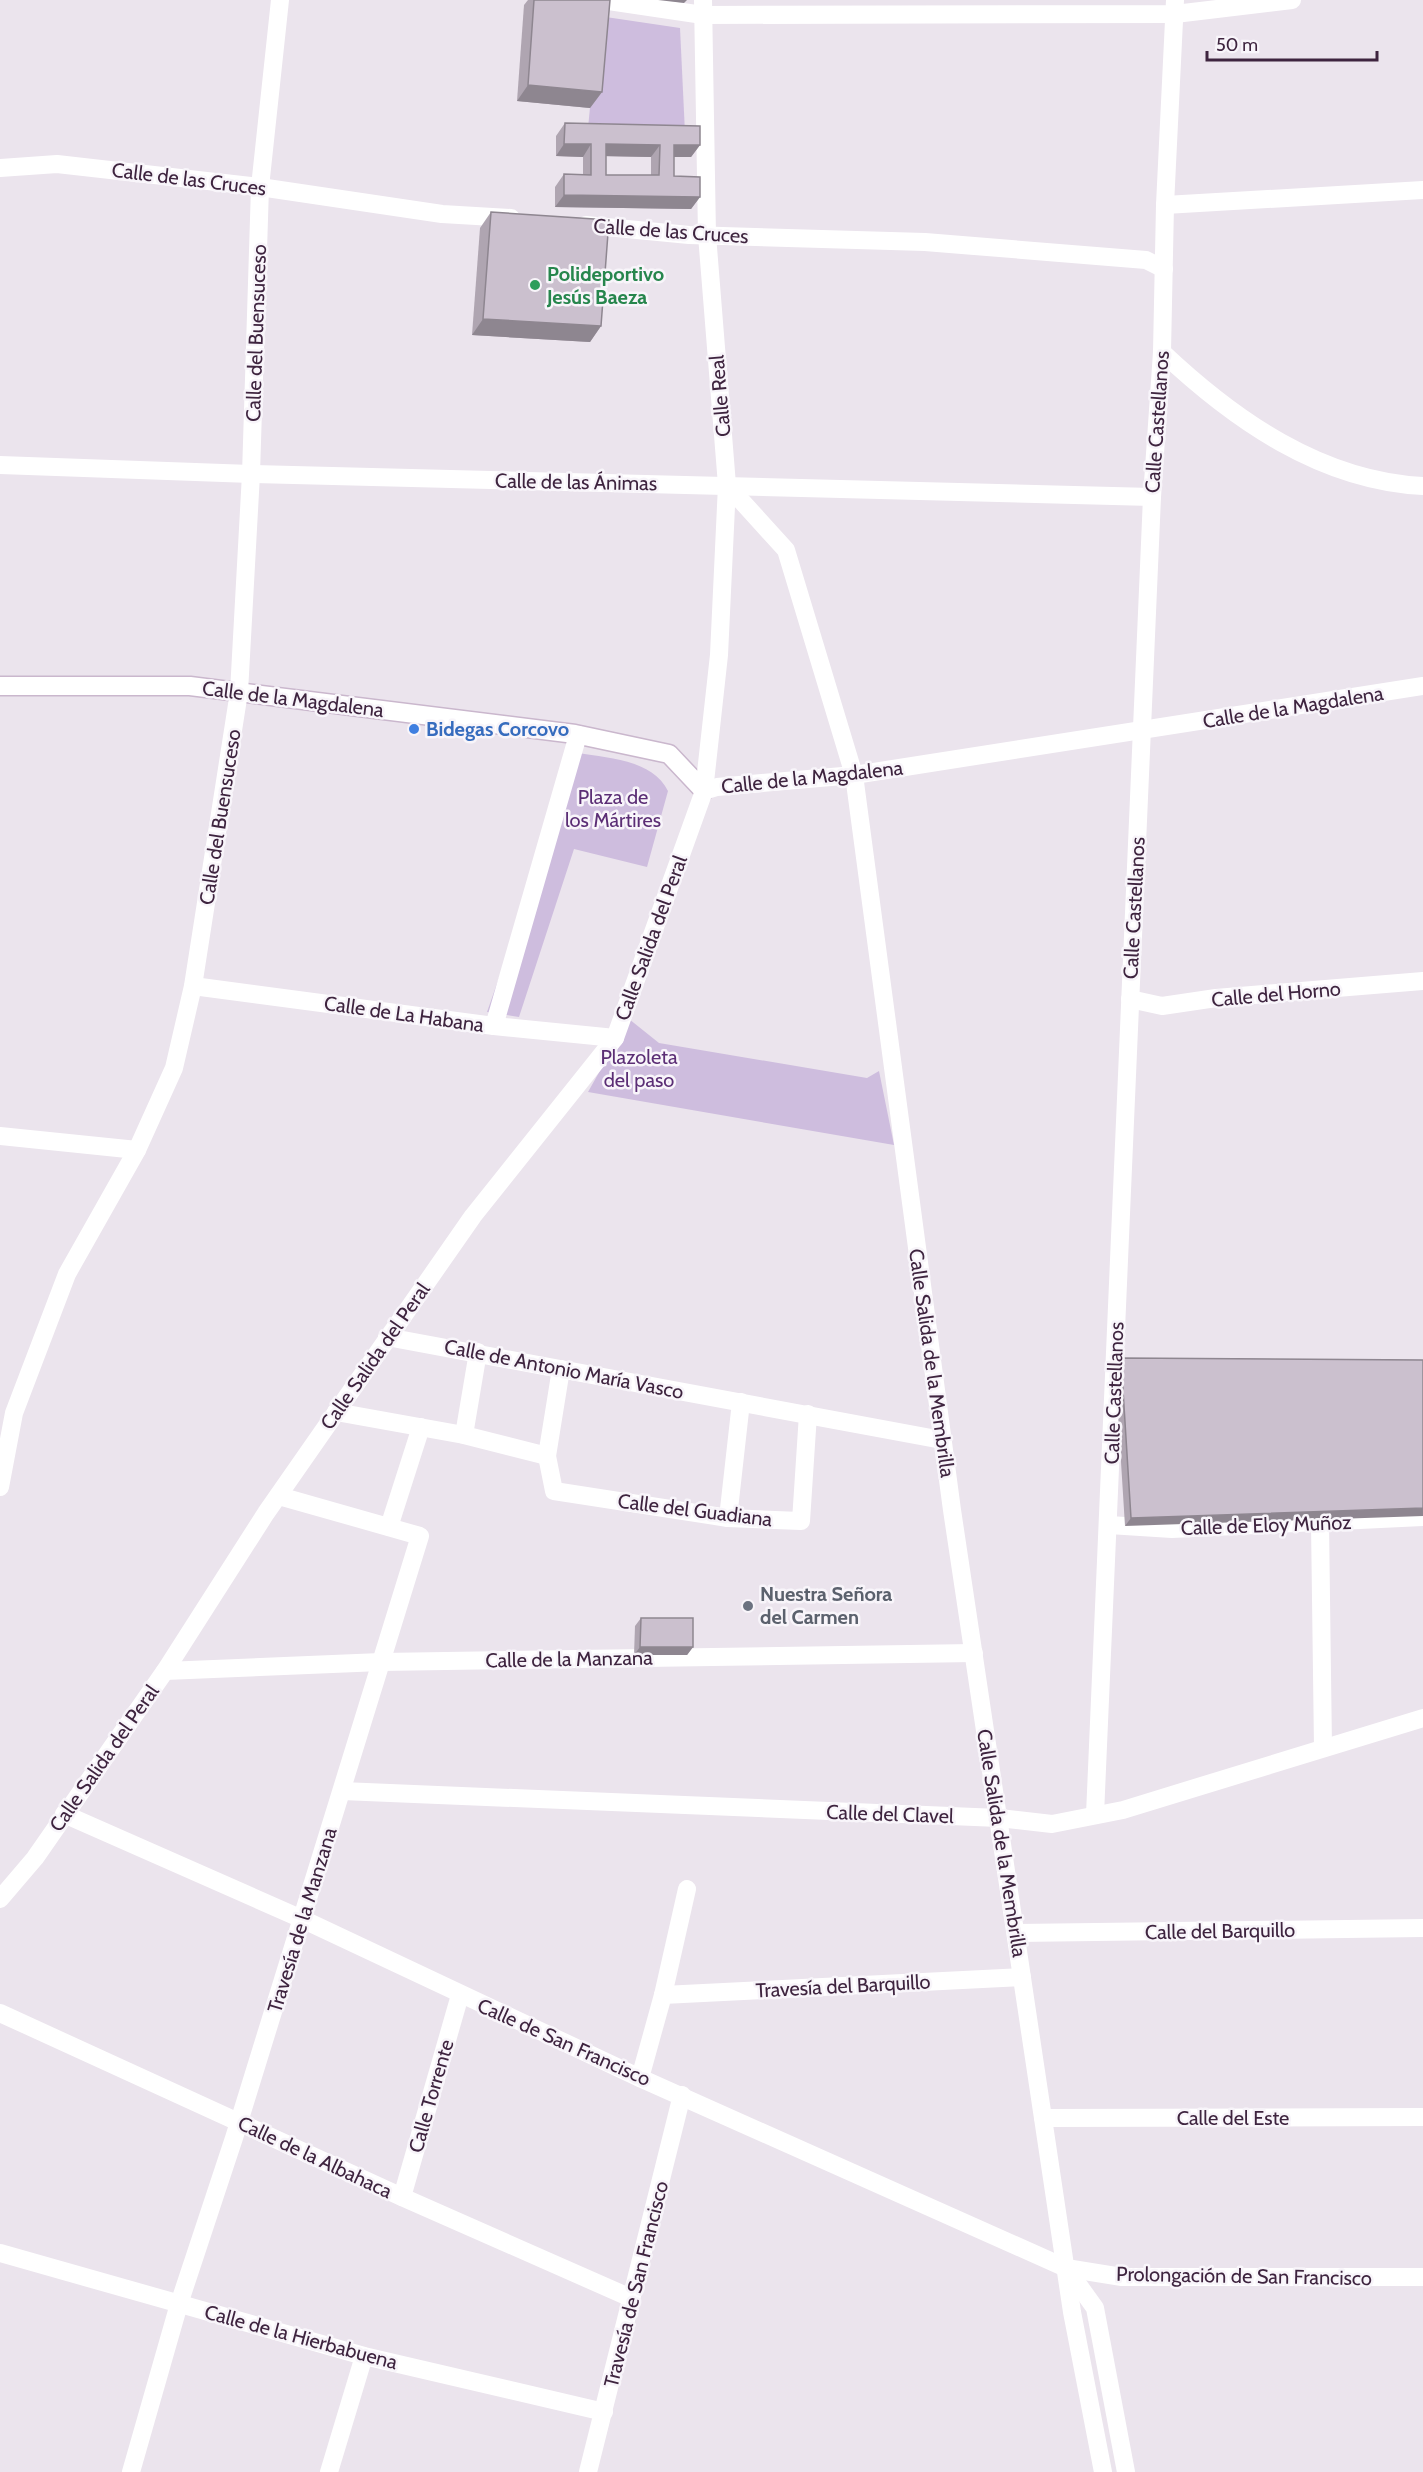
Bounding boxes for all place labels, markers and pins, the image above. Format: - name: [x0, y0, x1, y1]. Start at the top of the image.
- place label: Polideportivo Jesús Baeza: [546, 262, 664, 309]
- marker: Polideportivo Jesús Baeza: [528, 278, 542, 292]
- place label: Bidegas Corcovo: [426, 717, 569, 741]
- marker: Bidegas Corcovo: [407, 722, 421, 736]
- place label: Nuestra Señora del Carmen: [760, 1582, 892, 1629]
- marker: Nuestra Señora del Carmen: [741, 1599, 755, 1613]

